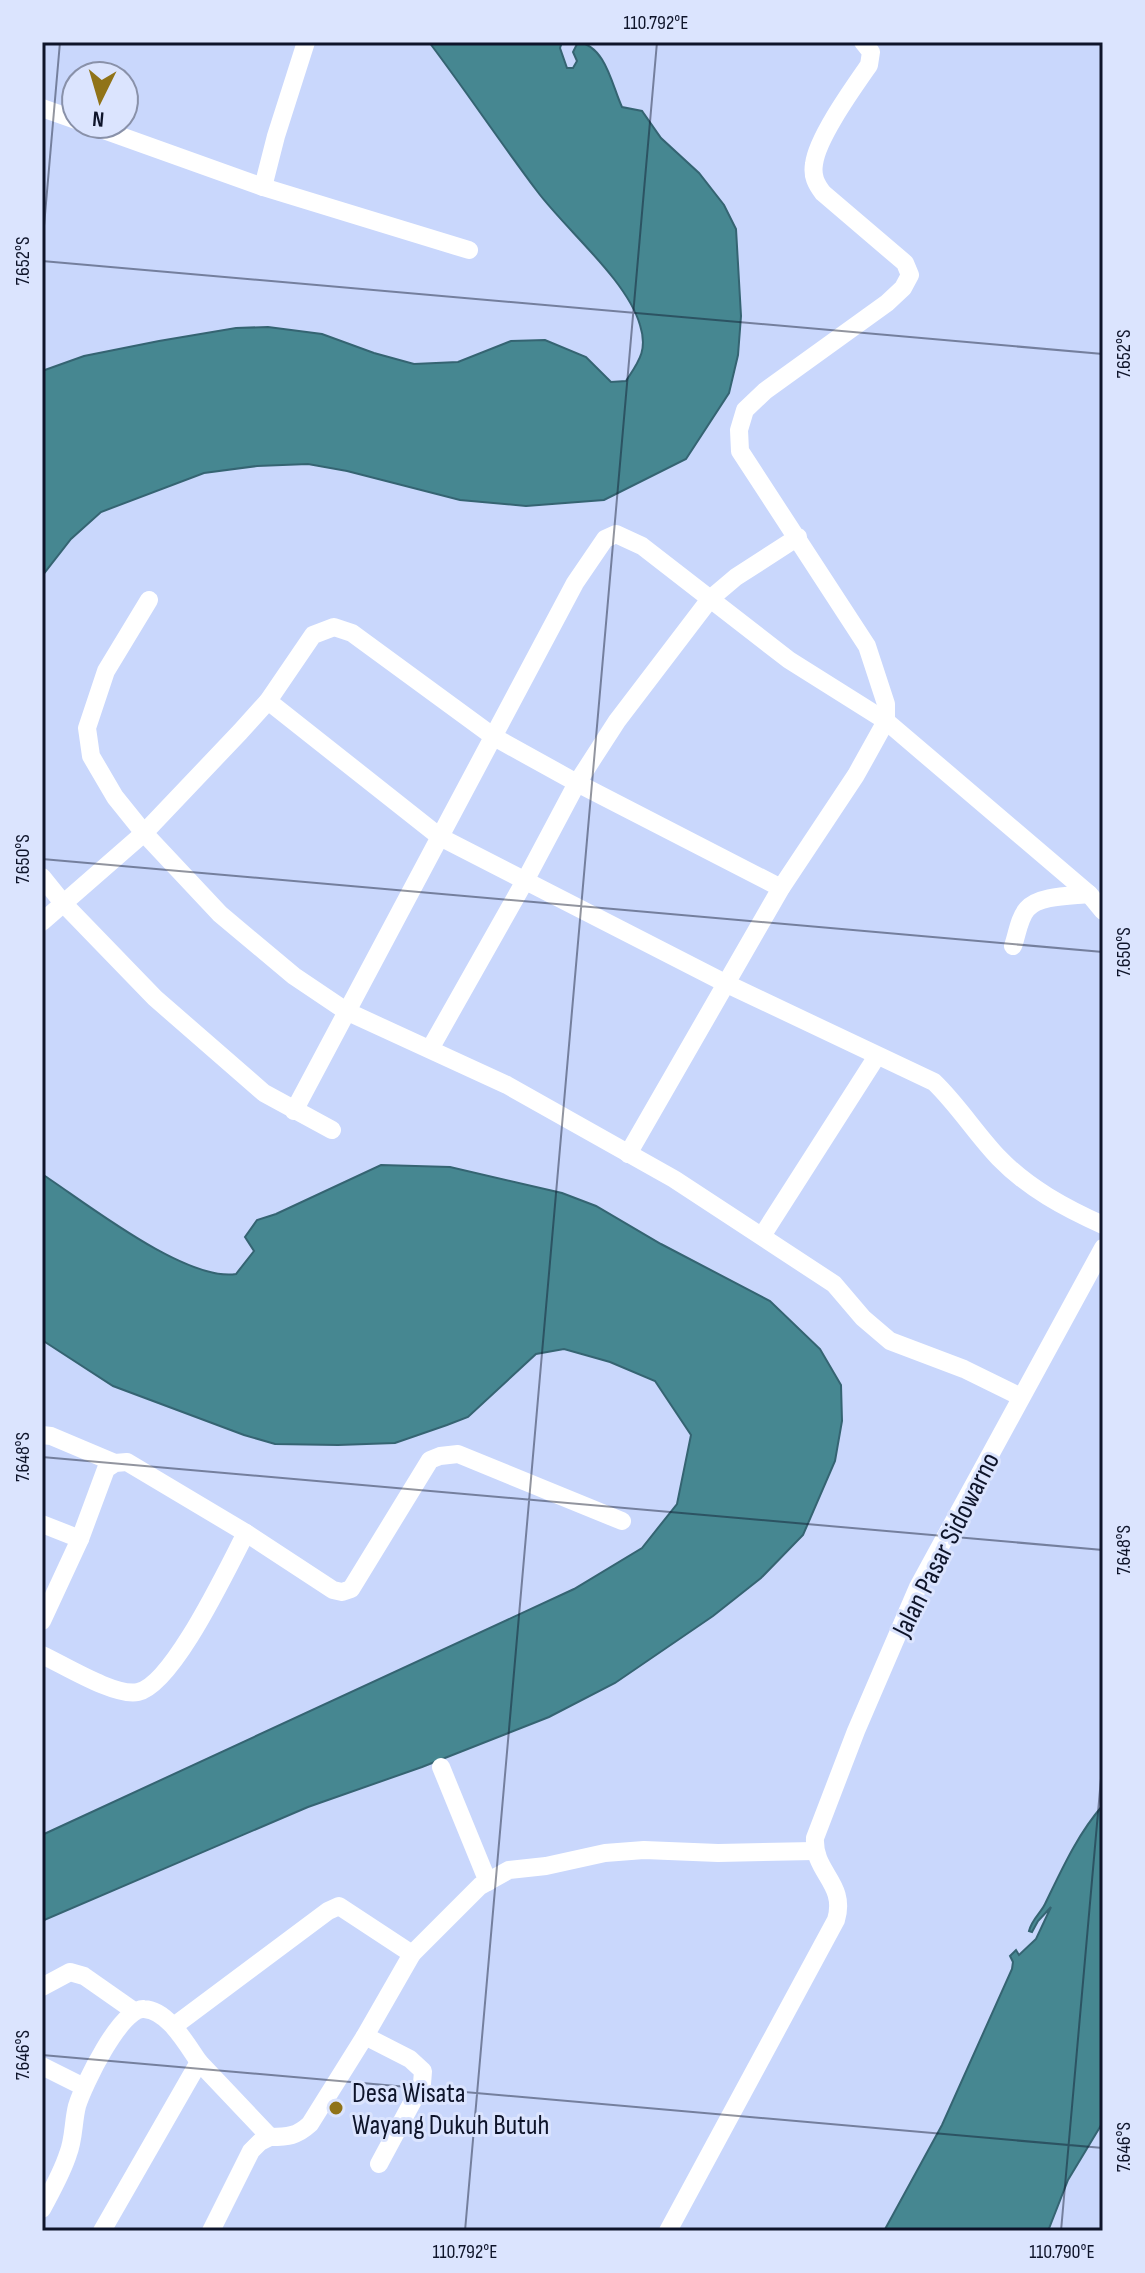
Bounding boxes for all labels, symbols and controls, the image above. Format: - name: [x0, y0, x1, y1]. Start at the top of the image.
- text: 110.792°E: [624, 11, 688, 35]
- north arrow: [60, 60, 140, 140]
- text: N: [91, 104, 105, 132]
- text: 7.652°S: [11, 236, 35, 286]
- text: 7.652°S: [1112, 329, 1136, 379]
- text: 7.650°S: [11, 834, 35, 884]
- text: 7.650°S: [1112, 927, 1136, 977]
- text: 7.648°S: [11, 1432, 35, 1482]
- street label: Jalan Pasar Sidowarno: [885, 1447, 1007, 1643]
- text: 7.648°S: [1112, 1525, 1136, 1575]
- text: 7.646°S: [11, 2030, 35, 2080]
- place label: Desa Wisata Wayang Dukuh Butuh: [352, 2077, 550, 2142]
- marker: Desa Wisata Wayang Dukuh Butuh: [327, 2099, 345, 2117]
- text: 7.646°S: [1112, 2122, 1136, 2172]
- text: 110.792°E: [433, 2240, 497, 2264]
- text: 110.790°E: [1029, 2240, 1095, 2264]

